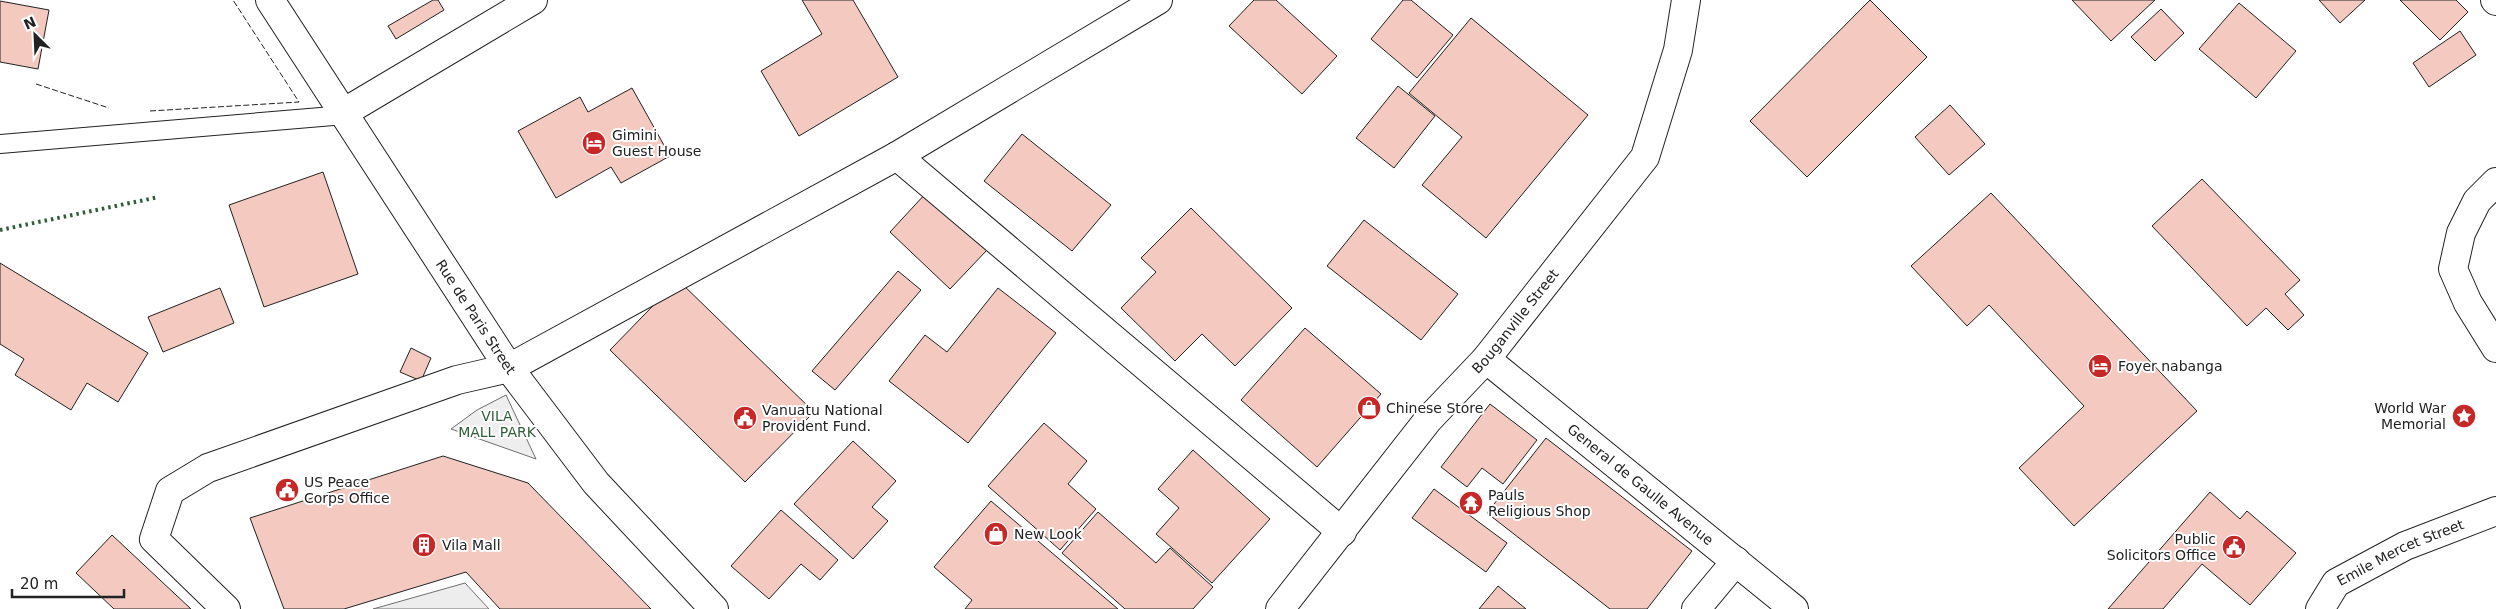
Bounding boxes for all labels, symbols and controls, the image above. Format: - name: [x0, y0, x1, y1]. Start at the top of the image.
- north arrow: [10, 10, 60, 60]
- text: N: [21, 13, 38, 33]
- place label: Gimini Guest House: [612, 127, 701, 159]
- hotel icon: Gimini Guest House: [581, 130, 607, 156]
- street label: Rue de Paris Street: [433, 257, 519, 378]
- street label: Bouganville Street: [1469, 265, 1562, 377]
- hotel icon: Foyer nabanga: [2087, 353, 2113, 379]
- place label: Foyer nabanga: [2118, 358, 2222, 374]
- shop icon: Chinese Store: [1356, 395, 1382, 421]
- place label: Chinese Store: [1386, 400, 1483, 416]
- place label: World War Memorial: [2374, 400, 2446, 432]
- place label: Vanuatu National Provident Fund.: [762, 402, 883, 434]
- place icon: World War Memorial: [2451, 403, 2477, 429]
- public building icon: Vanuatu National Provident Fund.: [732, 405, 758, 431]
- park label: VILA MALL PARK: [458, 408, 537, 440]
- street label: General de Gaulle Avenue: [1564, 421, 1717, 548]
- place label: US Peace Corps Office: [304, 474, 390, 506]
- public building icon: US Peace Corps Office: [274, 477, 300, 503]
- place label: Pauls Religious Shop: [1488, 487, 1591, 519]
- temple icon: Pauls Religious Shop: [1458, 490, 1484, 516]
- street label: Emile Mercet Street: [2334, 516, 2467, 589]
- shop icon: New Look: [983, 521, 1009, 547]
- place label: New Look: [1014, 526, 1083, 542]
- place label: Public Solicitors Office: [2107, 531, 2216, 563]
- building icon: Vila Mall: [411, 532, 437, 558]
- public building icon: Public Solicitors Office: [2221, 534, 2247, 560]
- place label: Vila Mall: [442, 537, 501, 553]
- scale bar: [12, 566, 125, 598]
- text: 20 m: [20, 575, 58, 593]

